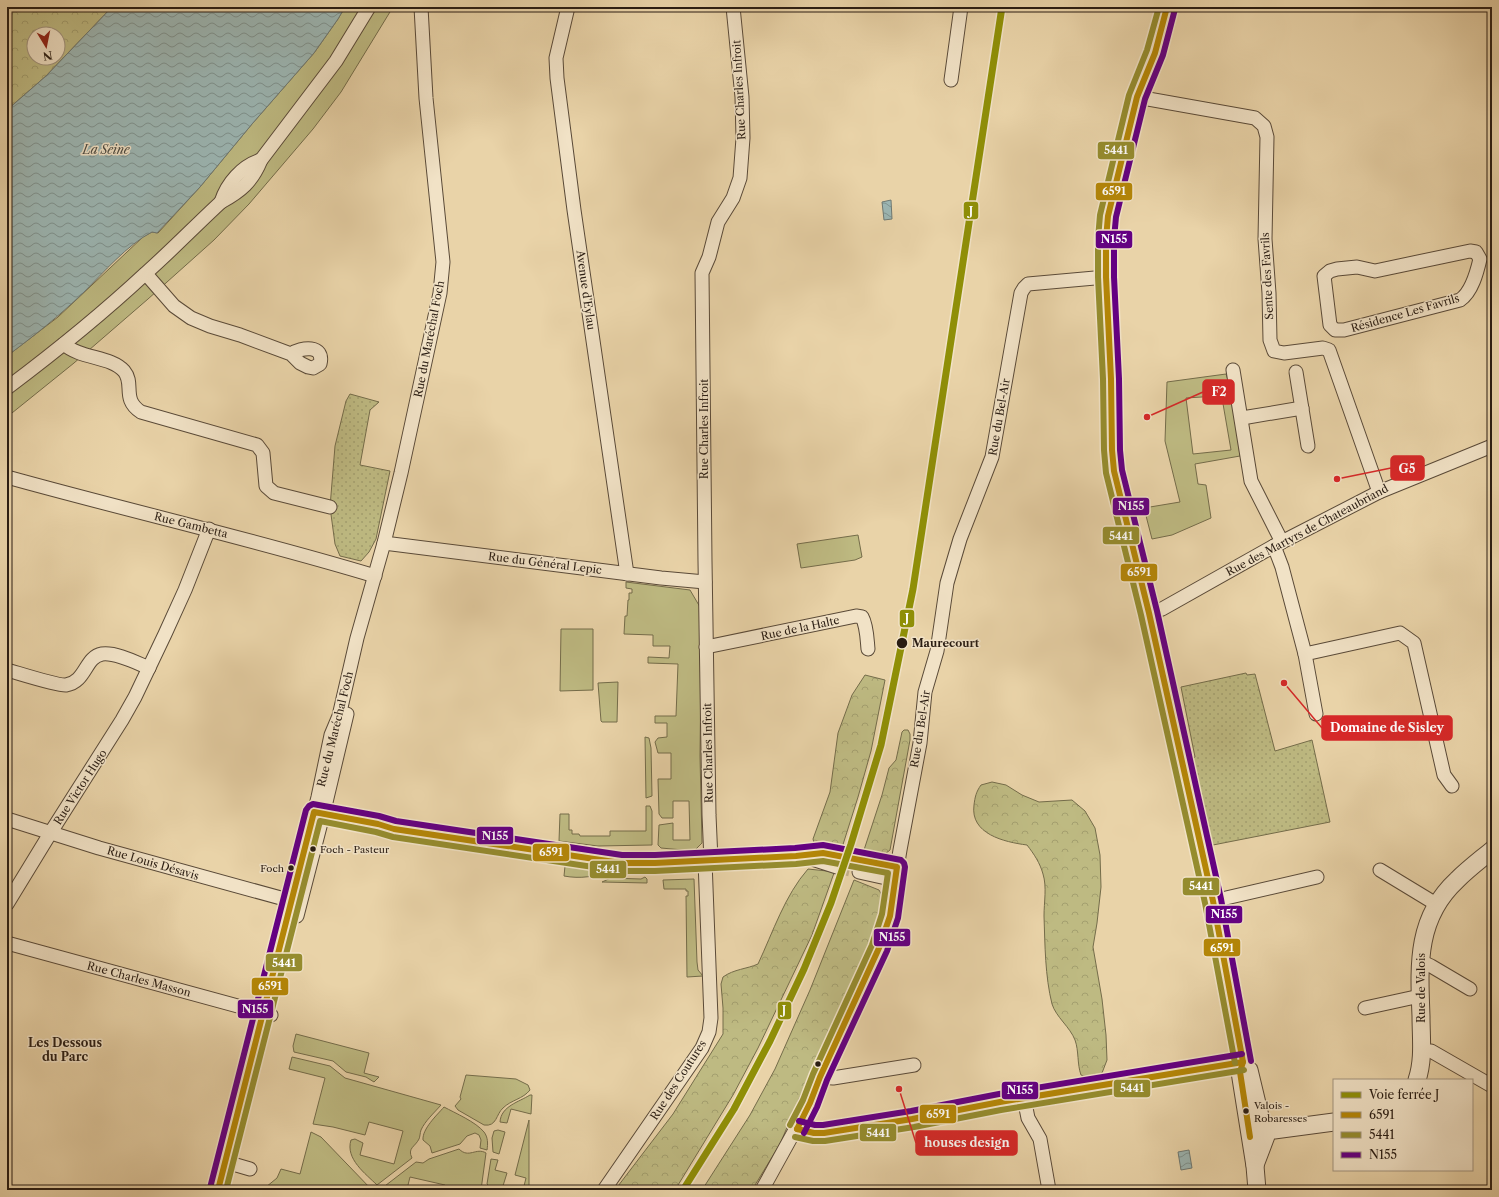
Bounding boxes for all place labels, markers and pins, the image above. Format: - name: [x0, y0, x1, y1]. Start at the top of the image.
- callout: F2: [1203, 380, 1234, 404]
- callout: G5: [1391, 456, 1424, 480]
- marker: Maurecourt: [895, 636, 909, 650]
- place label: Maurecourt: [912, 636, 980, 650]
- callout: Domaine de Sisley: [1322, 716, 1452, 740]
- place label: Foch - Pasteur: [320, 843, 390, 856]
- marker: Foch - Pasteur: [308, 844, 318, 854]
- place label: Foch: [260, 862, 285, 875]
- marker: Foch: [286, 863, 296, 873]
- unlabelled marker: [813, 1059, 823, 1069]
- place label: Valois - Robaresses: [1253, 1099, 1307, 1125]
- marker: Valois - Robaresses: [1241, 1106, 1251, 1116]
- callout: houses design: [916, 1131, 1017, 1155]

